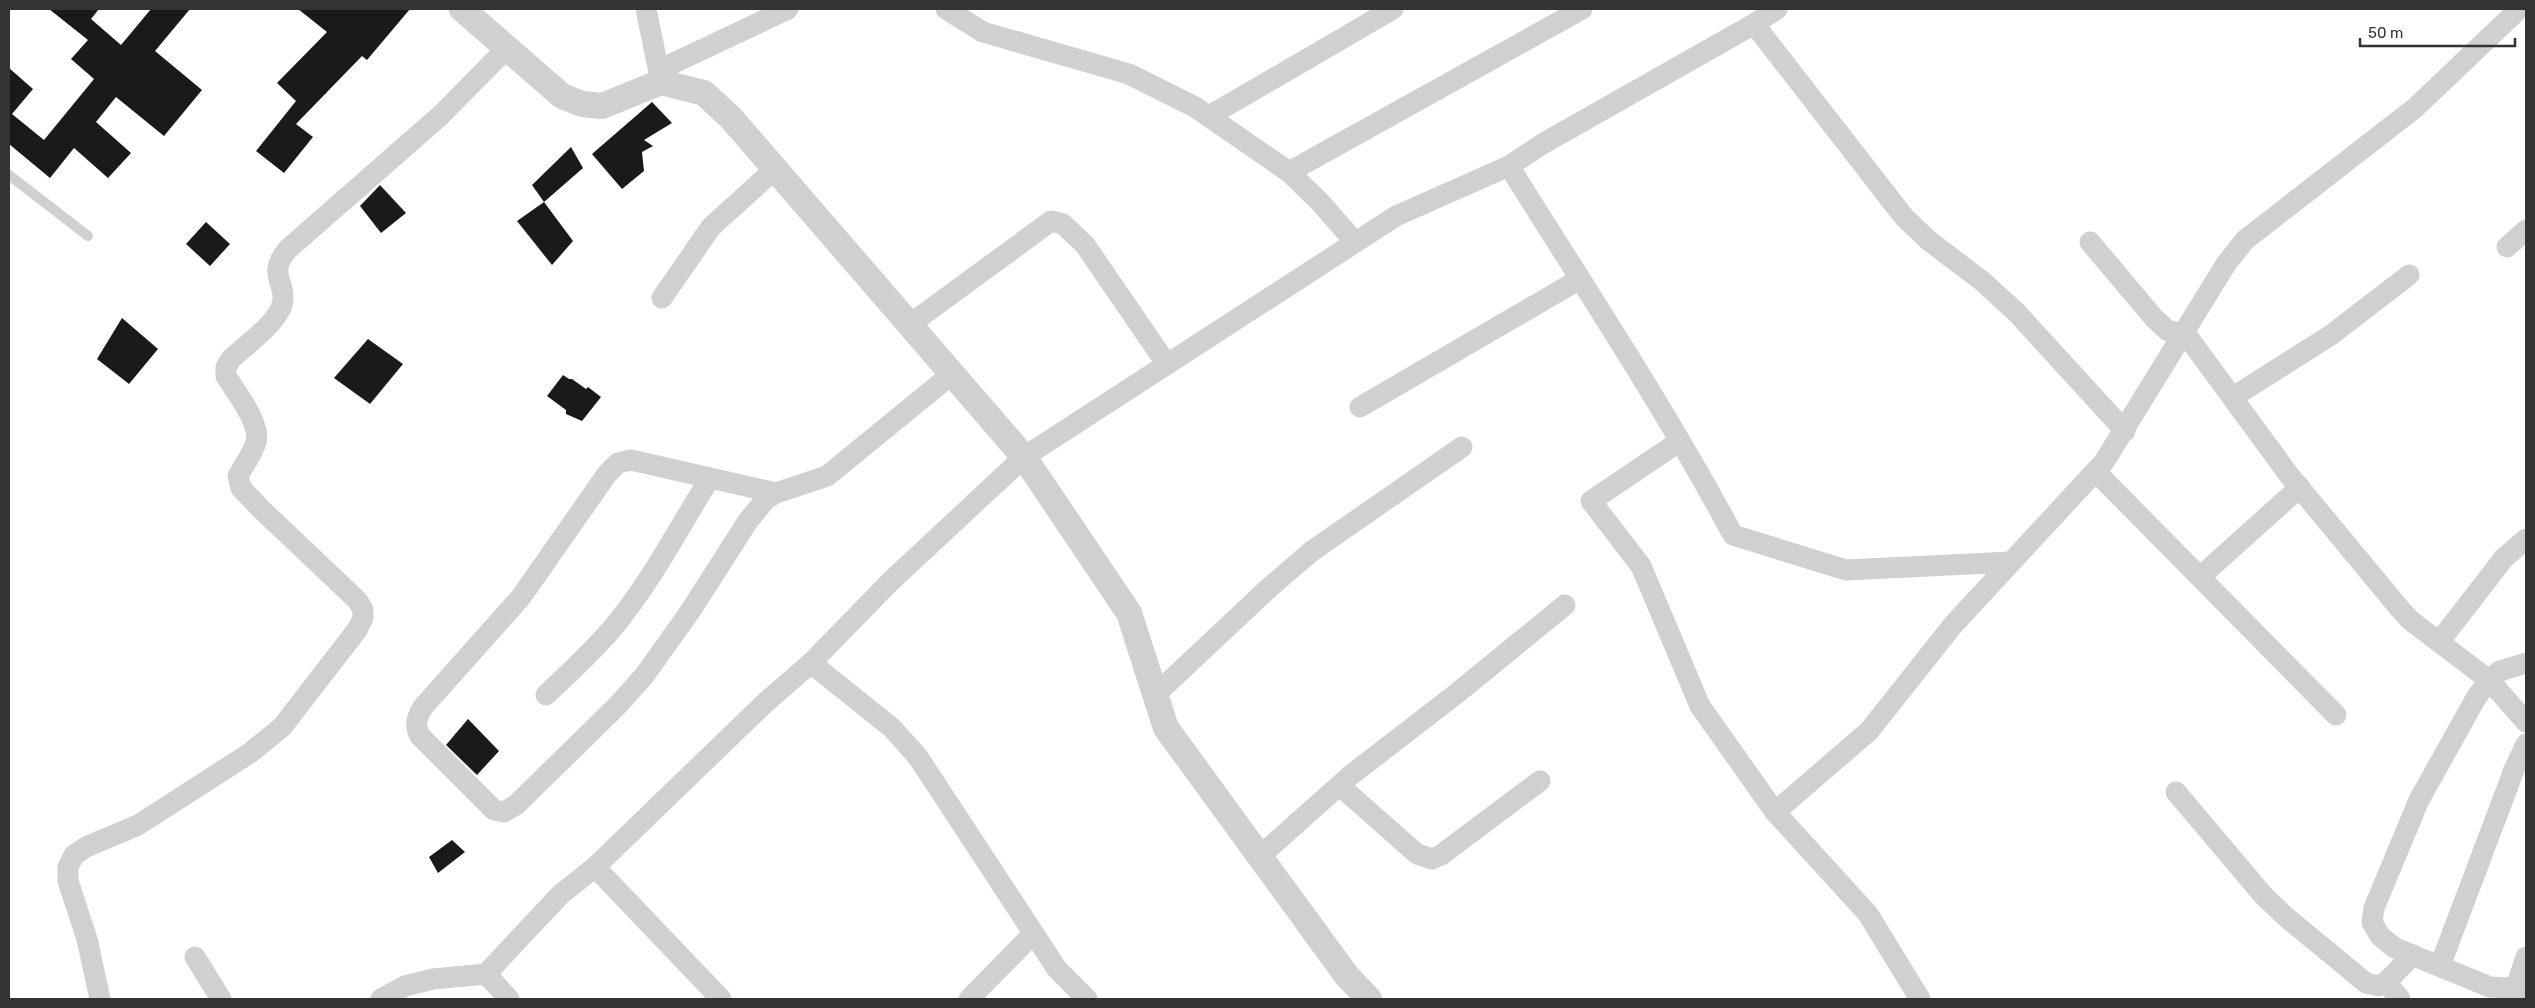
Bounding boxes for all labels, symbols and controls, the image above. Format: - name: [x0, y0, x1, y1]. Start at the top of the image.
- scale bar: [2360, 15, 2515, 47]
- text: 50 m: [2368, 24, 2403, 42]

